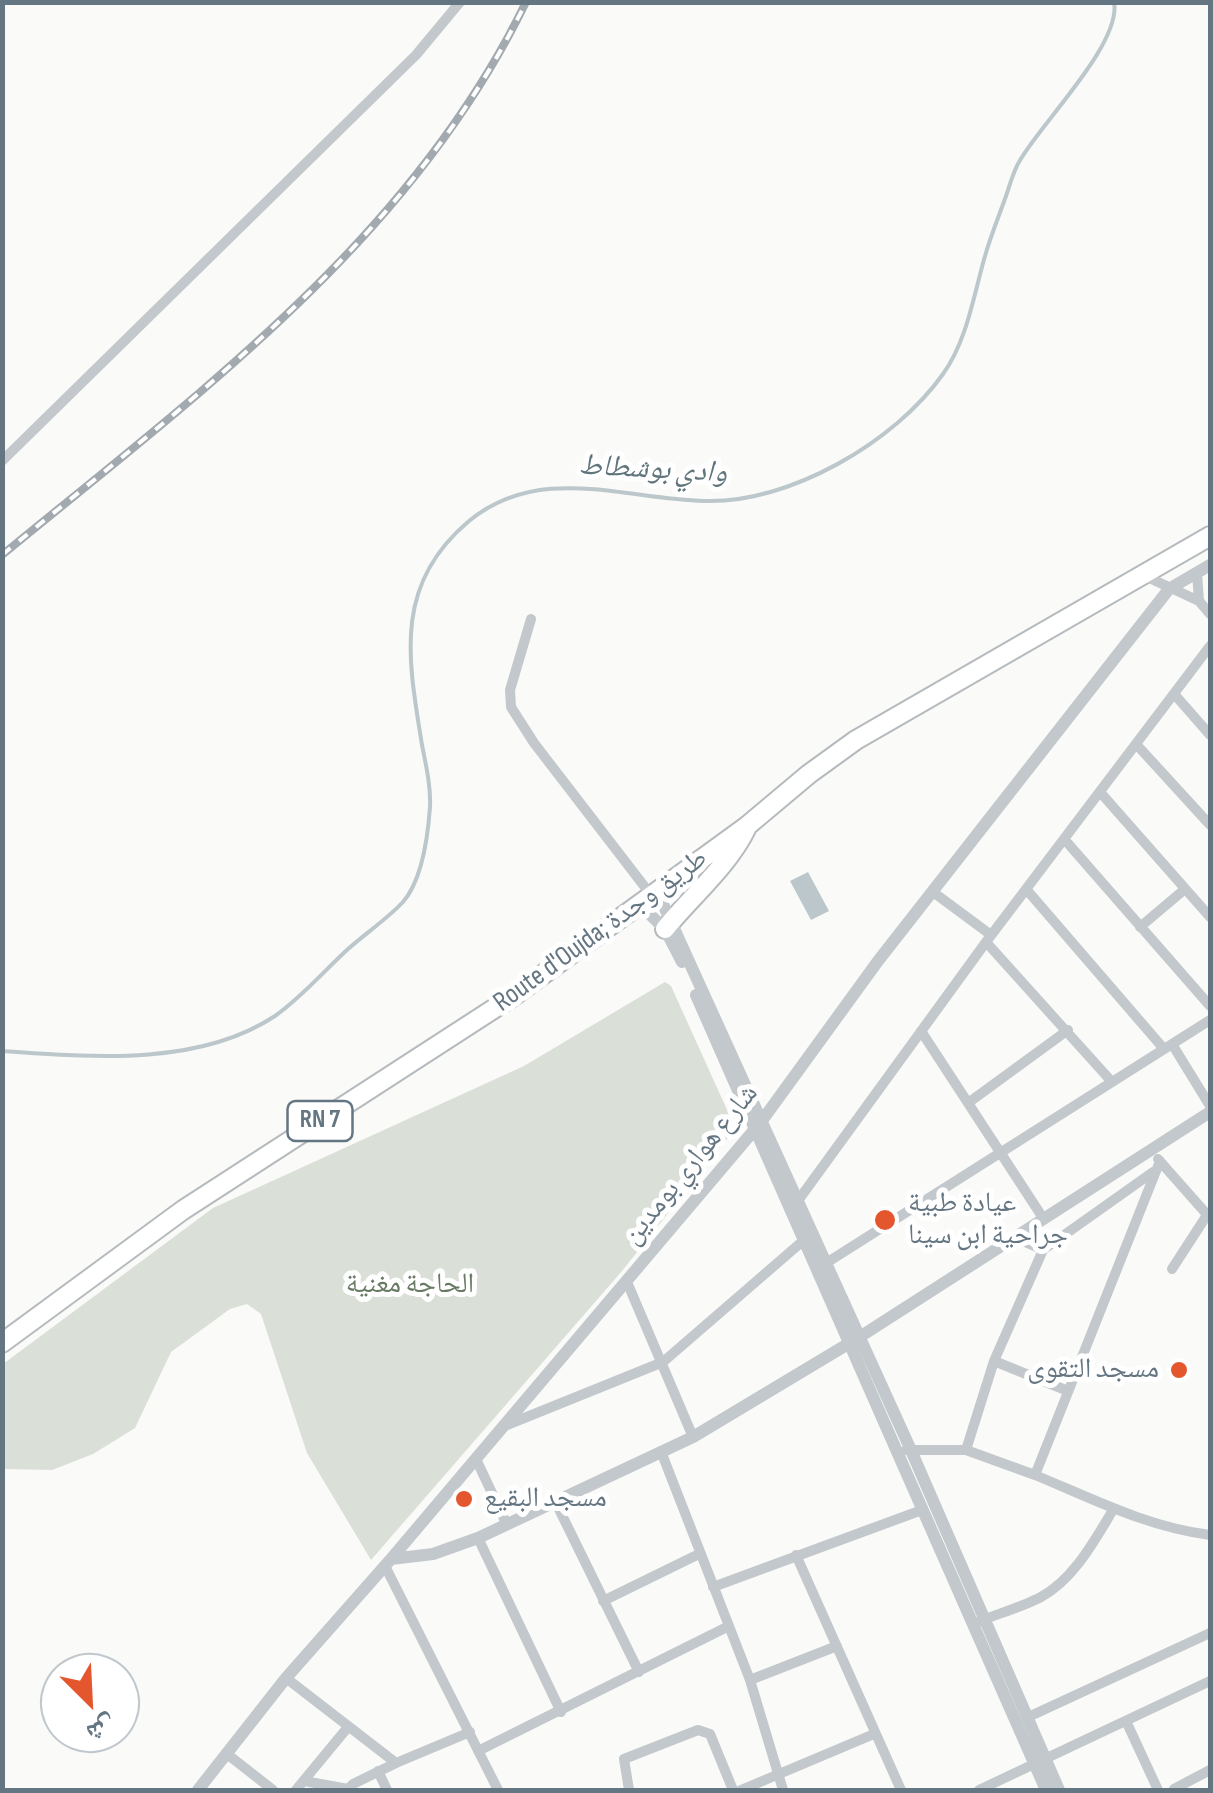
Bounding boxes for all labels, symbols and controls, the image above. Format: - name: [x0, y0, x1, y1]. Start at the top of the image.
- water label: وادي بوشطاط: [578, 448, 728, 492]
- street label: Route d'Oujda; طريق وجدة: [487, 842, 715, 1020]
- street label: شارع هواري بومدين: [616, 1078, 766, 1252]
- road number: RN 7: [288, 1101, 352, 1141]
- place label: عيادة طبية جراحية ابن سينا: [908, 1187, 1068, 1253]
- marker: عيادة طبية جراحية ابن سينا: [872, 1207, 898, 1233]
- park label: الحاجة مغنية: [346, 1268, 474, 1302]
- place label: مسجد التقوى: [1027, 1353, 1159, 1387]
- marker: مسجد التقوى: [1168, 1359, 1190, 1381]
- place label: مسجد البقيع: [484, 1482, 607, 1516]
- marker: مسجد البقيع: [453, 1488, 475, 1510]
- north arrow: [40, 1653, 140, 1753]
- text: ش: [81, 1708, 122, 1750]

